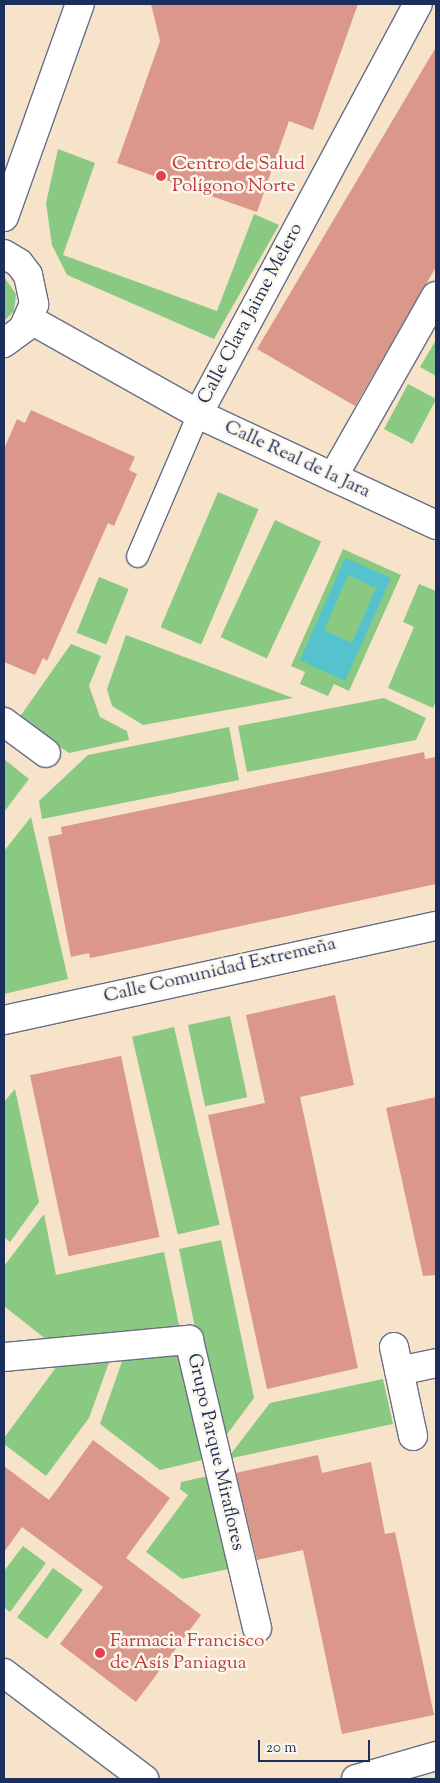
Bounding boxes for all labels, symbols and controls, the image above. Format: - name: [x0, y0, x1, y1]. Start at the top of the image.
- place label: Centro de Salud Polígono Norte: [172, 154, 305, 198]
- marker: Centro de Salud Polígono Norte: [154, 169, 168, 183]
- street label: Calle Clara Jaime Melero: [194, 220, 308, 408]
- street label: Calle Real de la Jara: [220, 416, 374, 504]
- street label: Calle Comunidad Extremeña: [102, 933, 338, 1009]
- street label: Grupo Parque Miraflores: [181, 1351, 249, 1553]
- place label: Farmacia Francisco de Asís Paniagua: [110, 1631, 264, 1675]
- marker: Farmacia Francisco de Asís Paniagua: [94, 1647, 106, 1659]
- scale bar: [260, 1730, 372, 1762]
- text: 20 m: [266, 1738, 297, 1759]

